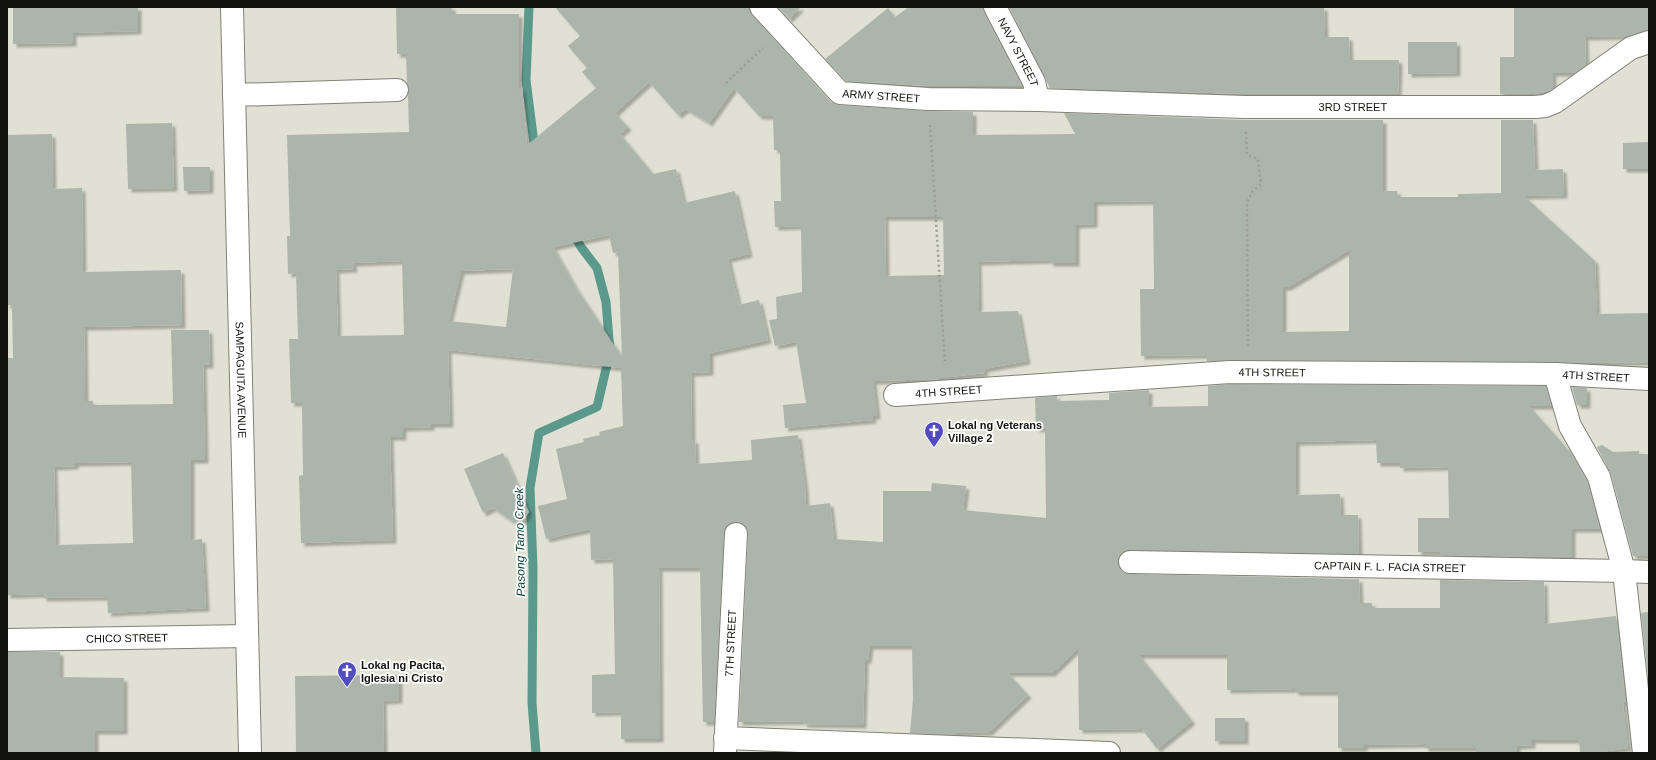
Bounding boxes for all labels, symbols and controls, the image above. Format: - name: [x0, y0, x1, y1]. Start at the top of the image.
- street label: NAVY STREET: [996, 16, 1041, 88]
- street label: ARMY STREET: [842, 87, 921, 104]
- street label: 3RD STREET: [1319, 101, 1387, 113]
- street label: SAMPAGUITA AVENUE: [234, 321, 248, 438]
- street label: 4TH STREET: [1239, 366, 1306, 378]
- street label: 4TH STREET: [1562, 368, 1630, 384]
- street label: 4TH STREET: [915, 383, 983, 400]
- place label: Lokal ng Veterans Village 2: [948, 419, 1042, 444]
- church icon: Lokal ng Veterans Village 2: [923, 420, 945, 448]
- water label: Pasong Tamo Creek: [512, 486, 528, 597]
- street label: CAPTAIN F. L. FACIA STREET: [1314, 559, 1466, 574]
- street label: 7TH STREET: [723, 609, 738, 677]
- street label: CHICO STREET: [86, 631, 168, 645]
- place label: Lokal ng Pacita, Iglesia ni Cristo: [361, 659, 445, 684]
- church icon: Lokal ng Pacita, Iglesia ni Cristo: [336, 660, 358, 688]

